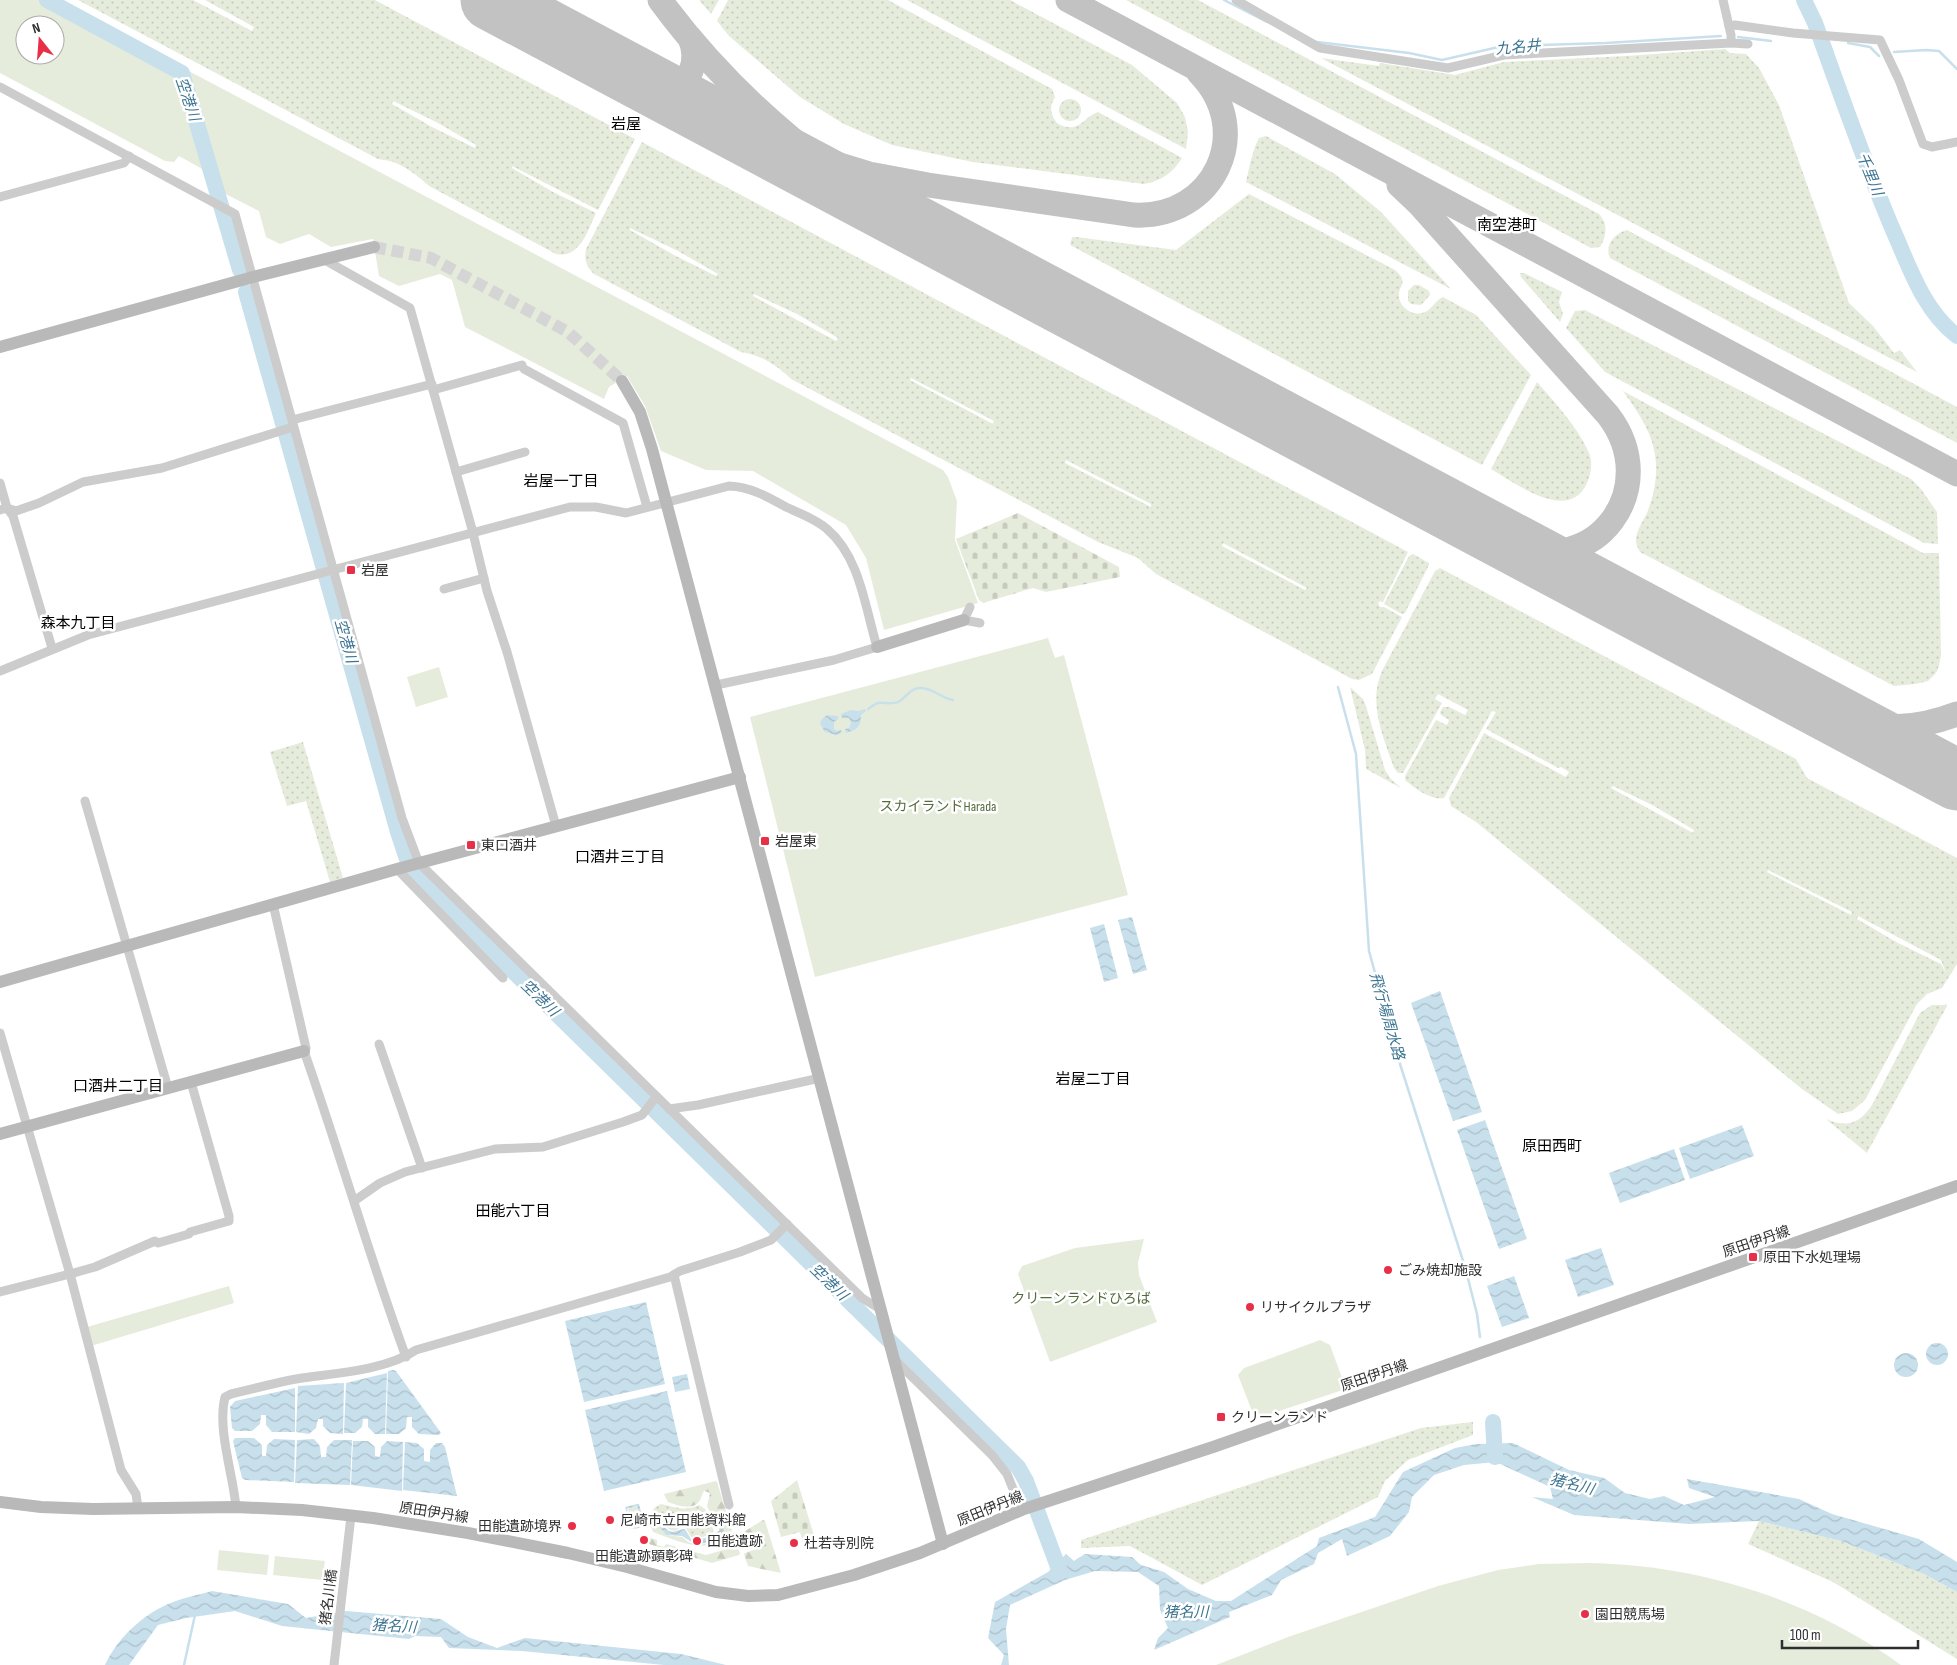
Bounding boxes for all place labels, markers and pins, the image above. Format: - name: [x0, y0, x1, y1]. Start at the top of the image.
- place label: 岩屋: [361, 562, 389, 579]
- marker: 岩屋: [345, 564, 357, 576]
- place label: 岩屋東: [775, 833, 817, 850]
- marker: 岩屋東: [759, 835, 771, 847]
- place label: 東口酒井: [481, 837, 537, 854]
- marker: 東口酒井: [465, 839, 477, 851]
- place label: 原田下水処理場: [1763, 1249, 1861, 1266]
- marker: 原田下水処理場: [1747, 1251, 1759, 1263]
- place label: ごみ焼却施設: [1398, 1262, 1482, 1279]
- marker: ごみ焼却施設: [1382, 1264, 1394, 1276]
- place label: リサイクルプラザ: [1260, 1299, 1371, 1316]
- marker: リサイクルプラザ: [1244, 1301, 1256, 1313]
- place label: クリーンランド: [1231, 1409, 1328, 1426]
- marker: クリーンランド: [1215, 1411, 1227, 1423]
- place label: 尼崎市立田能資料館: [620, 1512, 746, 1529]
- marker: 尼崎市立田能資料館: [604, 1514, 616, 1526]
- place label: 田能遺跡境界: [478, 1518, 562, 1535]
- marker: 田能遺跡境界: [566, 1520, 578, 1532]
- place label: 田能遺跡: [707, 1533, 763, 1550]
- marker: 田能遺跡顕彰碑: [638, 1534, 650, 1546]
- marker: 田能遺跡: [691, 1535, 703, 1547]
- place label: 杜若寺別院: [804, 1535, 874, 1552]
- marker: 杜若寺別院: [788, 1537, 800, 1549]
- place label: 田能遺跡顕彰碑: [595, 1548, 693, 1565]
- place label: 園田競馬場: [1595, 1606, 1665, 1623]
- marker: 園田競馬場: [1579, 1608, 1591, 1620]

